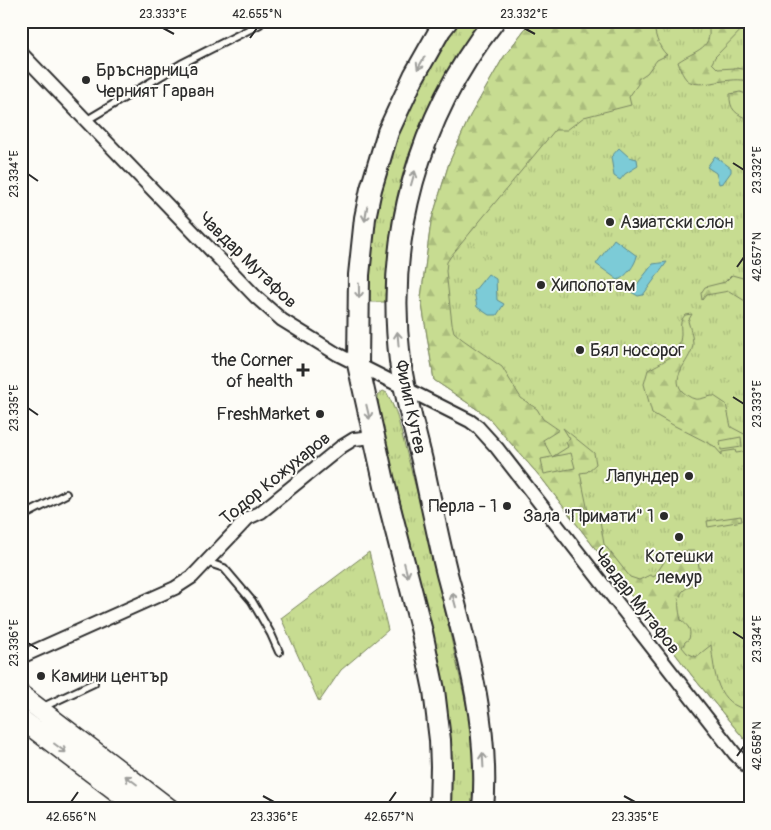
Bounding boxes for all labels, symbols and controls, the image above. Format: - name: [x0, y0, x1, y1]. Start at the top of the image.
- text: 23.333°E: [139, 7, 187, 22]
- text: 42.655°N: [232, 7, 282, 22]
- text: 23.332°E: [500, 7, 548, 22]
- one-way arrow: [416, 55, 426, 69]
- place label: Бръснарница Черният Гарван: [96, 59, 214, 103]
- marker: Бръснарница Черният Гарван: [80, 74, 92, 86]
- text: 23.332°E: [750, 146, 765, 194]
- text: 23.334°E: [7, 150, 22, 198]
- one-way arrow: [408, 171, 418, 187]
- one-way arrow: [361, 206, 371, 222]
- street label: Чавдар Мутафов: [193, 207, 302, 313]
- place label: Азиатски слон: [620, 211, 733, 234]
- marker: Азиатски слон: [604, 216, 616, 228]
- text: 42.657°N: [750, 232, 765, 282]
- place label: Хипопотам: [551, 274, 636, 297]
- marker: Хипопотам: [535, 279, 547, 291]
- one-way arrow: [354, 283, 364, 299]
- one-way arrow: [393, 331, 403, 347]
- place label: Бял носорог: [590, 339, 684, 362]
- marker: Бял носорог: [574, 344, 586, 356]
- place label: the Corner of health: [211, 349, 294, 393]
- street label: Филип Кутев: [389, 358, 432, 456]
- marker: the Corner of health: [297, 364, 309, 376]
- text: 23.333°E: [750, 380, 765, 428]
- text: 23.335°E: [7, 384, 22, 432]
- place label: FreshMarket: [216, 403, 311, 426]
- one-way arrow: [364, 403, 373, 419]
- marker: FreshMarket: [314, 408, 326, 420]
- street label: Тодор Кожухаров: [215, 427, 335, 530]
- place label: Лапундер: [605, 465, 679, 488]
- marker: Лапундер: [683, 470, 695, 482]
- place label: Перла - 1: [428, 495, 497, 518]
- marker: Перла - 1: [501, 500, 513, 512]
- place label: Зала "Примати" 1: [523, 505, 654, 528]
- marker: Зала "Примати" 1: [658, 510, 670, 522]
- marker: Котешки лемур: [673, 531, 685, 543]
- street label: Чавдар Мутафов: [588, 543, 685, 659]
- place label: Котешки лемур: [645, 545, 713, 589]
- one-way arrow: [402, 561, 411, 577]
- one-way arrow: [449, 593, 459, 609]
- text: 23.334°E: [750, 615, 765, 663]
- text: 23.336°E: [7, 619, 22, 667]
- place label: Камини център: [51, 665, 168, 688]
- marker: Камини център: [35, 670, 47, 682]
- text: 42.658°N: [750, 721, 765, 771]
- one-way arrow: [53, 743, 66, 754]
- one-way arrow: [479, 752, 488, 768]
- one-way arrow: [125, 774, 138, 785]
- text: 42.656°N: [46, 810, 96, 825]
- text: 23.336°E: [250, 810, 298, 825]
- text: 42.657°N: [364, 810, 414, 825]
- text: 23.335°E: [611, 810, 659, 825]

